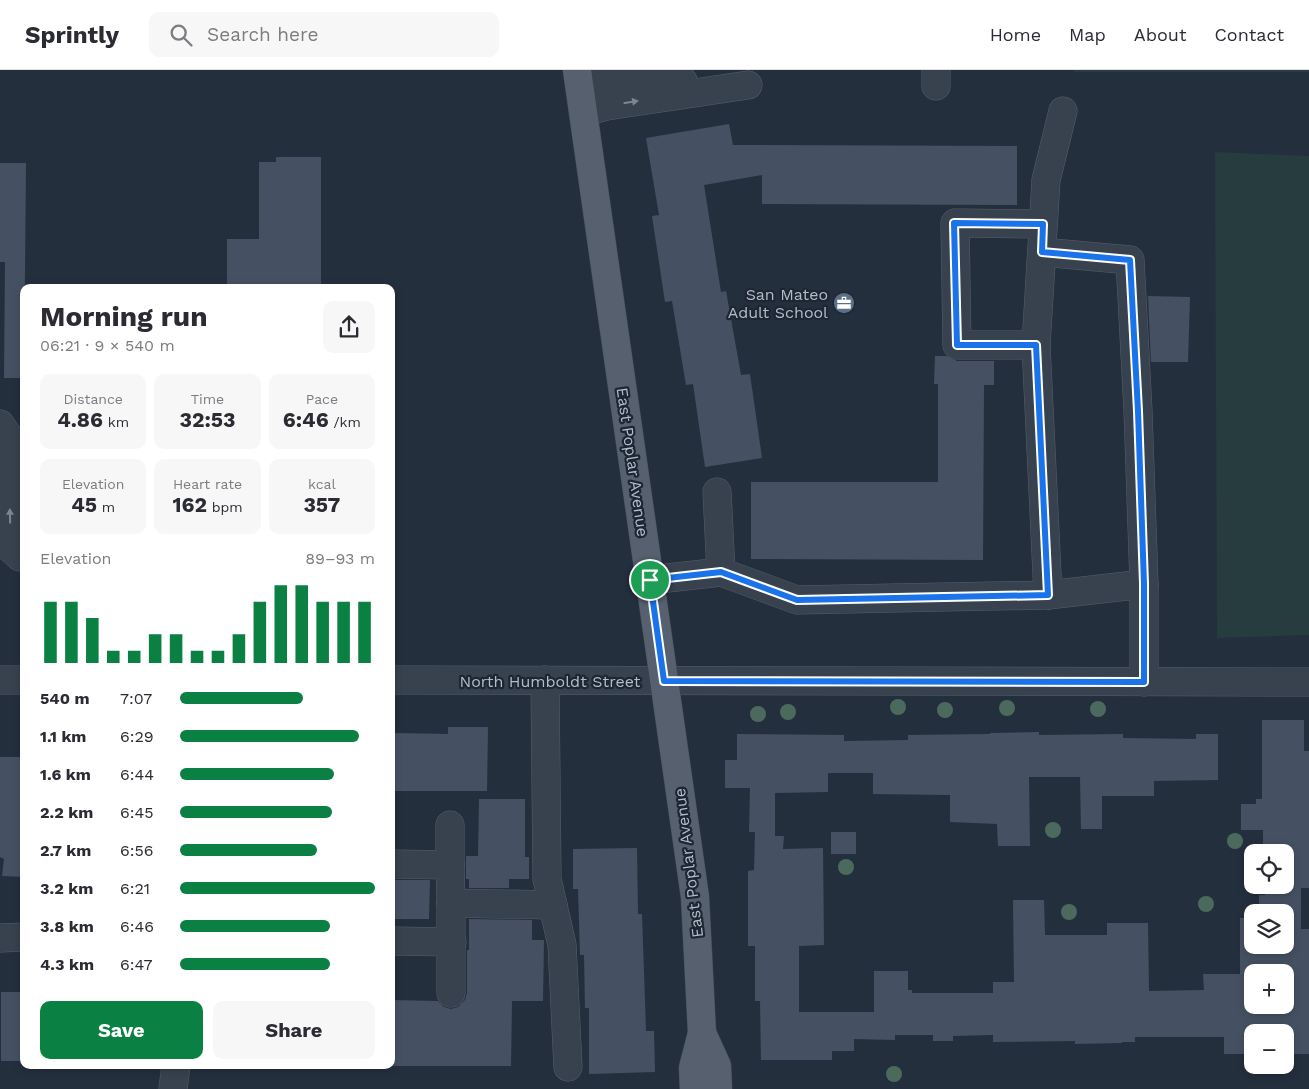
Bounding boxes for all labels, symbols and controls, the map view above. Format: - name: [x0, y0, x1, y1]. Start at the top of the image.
- search box: [149, 12, 499, 57]
- text: Sprintly: [25, 21, 119, 49]
- icon: search: [167, 21, 195, 49]
- text: Search here: [207, 23, 318, 46]
- text: Home: [990, 24, 1041, 45]
- text: Map: [1069, 24, 1106, 45]
- text: About: [1134, 24, 1186, 45]
- text: Contact: [1214, 24, 1284, 45]
- one-way arrow: [624, 98, 640, 106]
- place label: San Mateo Adult School: [728, 285, 828, 322]
- office icon: San Mateo Adult School: [832, 291, 856, 315]
- text: Morning run: [40, 300, 208, 333]
- button: share: [323, 301, 375, 353]
- text: 06:21 · 9 × 540 m: [40, 336, 175, 355]
- street label: East Poplar Avenue: [613, 386, 652, 538]
- text: Distance: [63, 391, 123, 407]
- text: Time: [191, 391, 224, 407]
- text: Pace: [306, 391, 338, 407]
- text: 4.86: [57, 407, 103, 432]
- text: 32:53: [179, 407, 236, 432]
- text: 6:46: [283, 407, 329, 432]
- text: km: [103, 414, 129, 430]
- text: /km: [329, 414, 361, 430]
- text: Elevation: [62, 476, 124, 492]
- text: Heart rate: [173, 476, 242, 492]
- text: kcal: [308, 476, 336, 492]
- text: 45: [71, 492, 97, 517]
- text: 162: [172, 492, 207, 517]
- text: 357: [303, 492, 340, 517]
- text: m: [97, 499, 115, 515]
- text: bpm: [207, 499, 243, 515]
- one-way arrow: [6, 508, 14, 524]
- text: Elevation: [40, 549, 111, 568]
- text: 89–93 m: [305, 549, 375, 568]
- pin: [629, 559, 671, 601]
- icon: arrive: [636, 566, 664, 594]
- street label: North Humboldt Street: [460, 672, 641, 691]
- text: 540 m: [40, 689, 90, 708]
- text: 7:07: [120, 689, 152, 708]
- text: 1.1 km: [40, 727, 86, 746]
- text: 6:29: [120, 727, 154, 746]
- text: 1.6 km: [40, 765, 91, 784]
- text: 6:44: [120, 765, 154, 784]
- street label: East Poplar Avenue: [670, 787, 707, 939]
- text: 2.2 km: [40, 803, 93, 822]
- text: 6:45: [120, 803, 154, 822]
- text: 2.7 km: [40, 841, 91, 860]
- text: 6:56: [120, 841, 154, 860]
- map controls: [1244, 844, 1294, 1074]
- button: locate: [1244, 844, 1294, 894]
- text: 3.2 km: [40, 879, 93, 898]
- text: 6:21: [120, 879, 150, 898]
- button: layers: [1244, 904, 1294, 954]
- text: 3.8 km: [40, 917, 94, 936]
- text: 6:46: [120, 917, 154, 936]
- text: 4.3 km: [40, 955, 94, 974]
- text: 6:47: [120, 955, 152, 974]
- button: +: [1244, 964, 1294, 1014]
- button: Save: [40, 1001, 203, 1059]
- button: Share: [213, 1001, 375, 1059]
- button: −: [1244, 1024, 1294, 1074]

